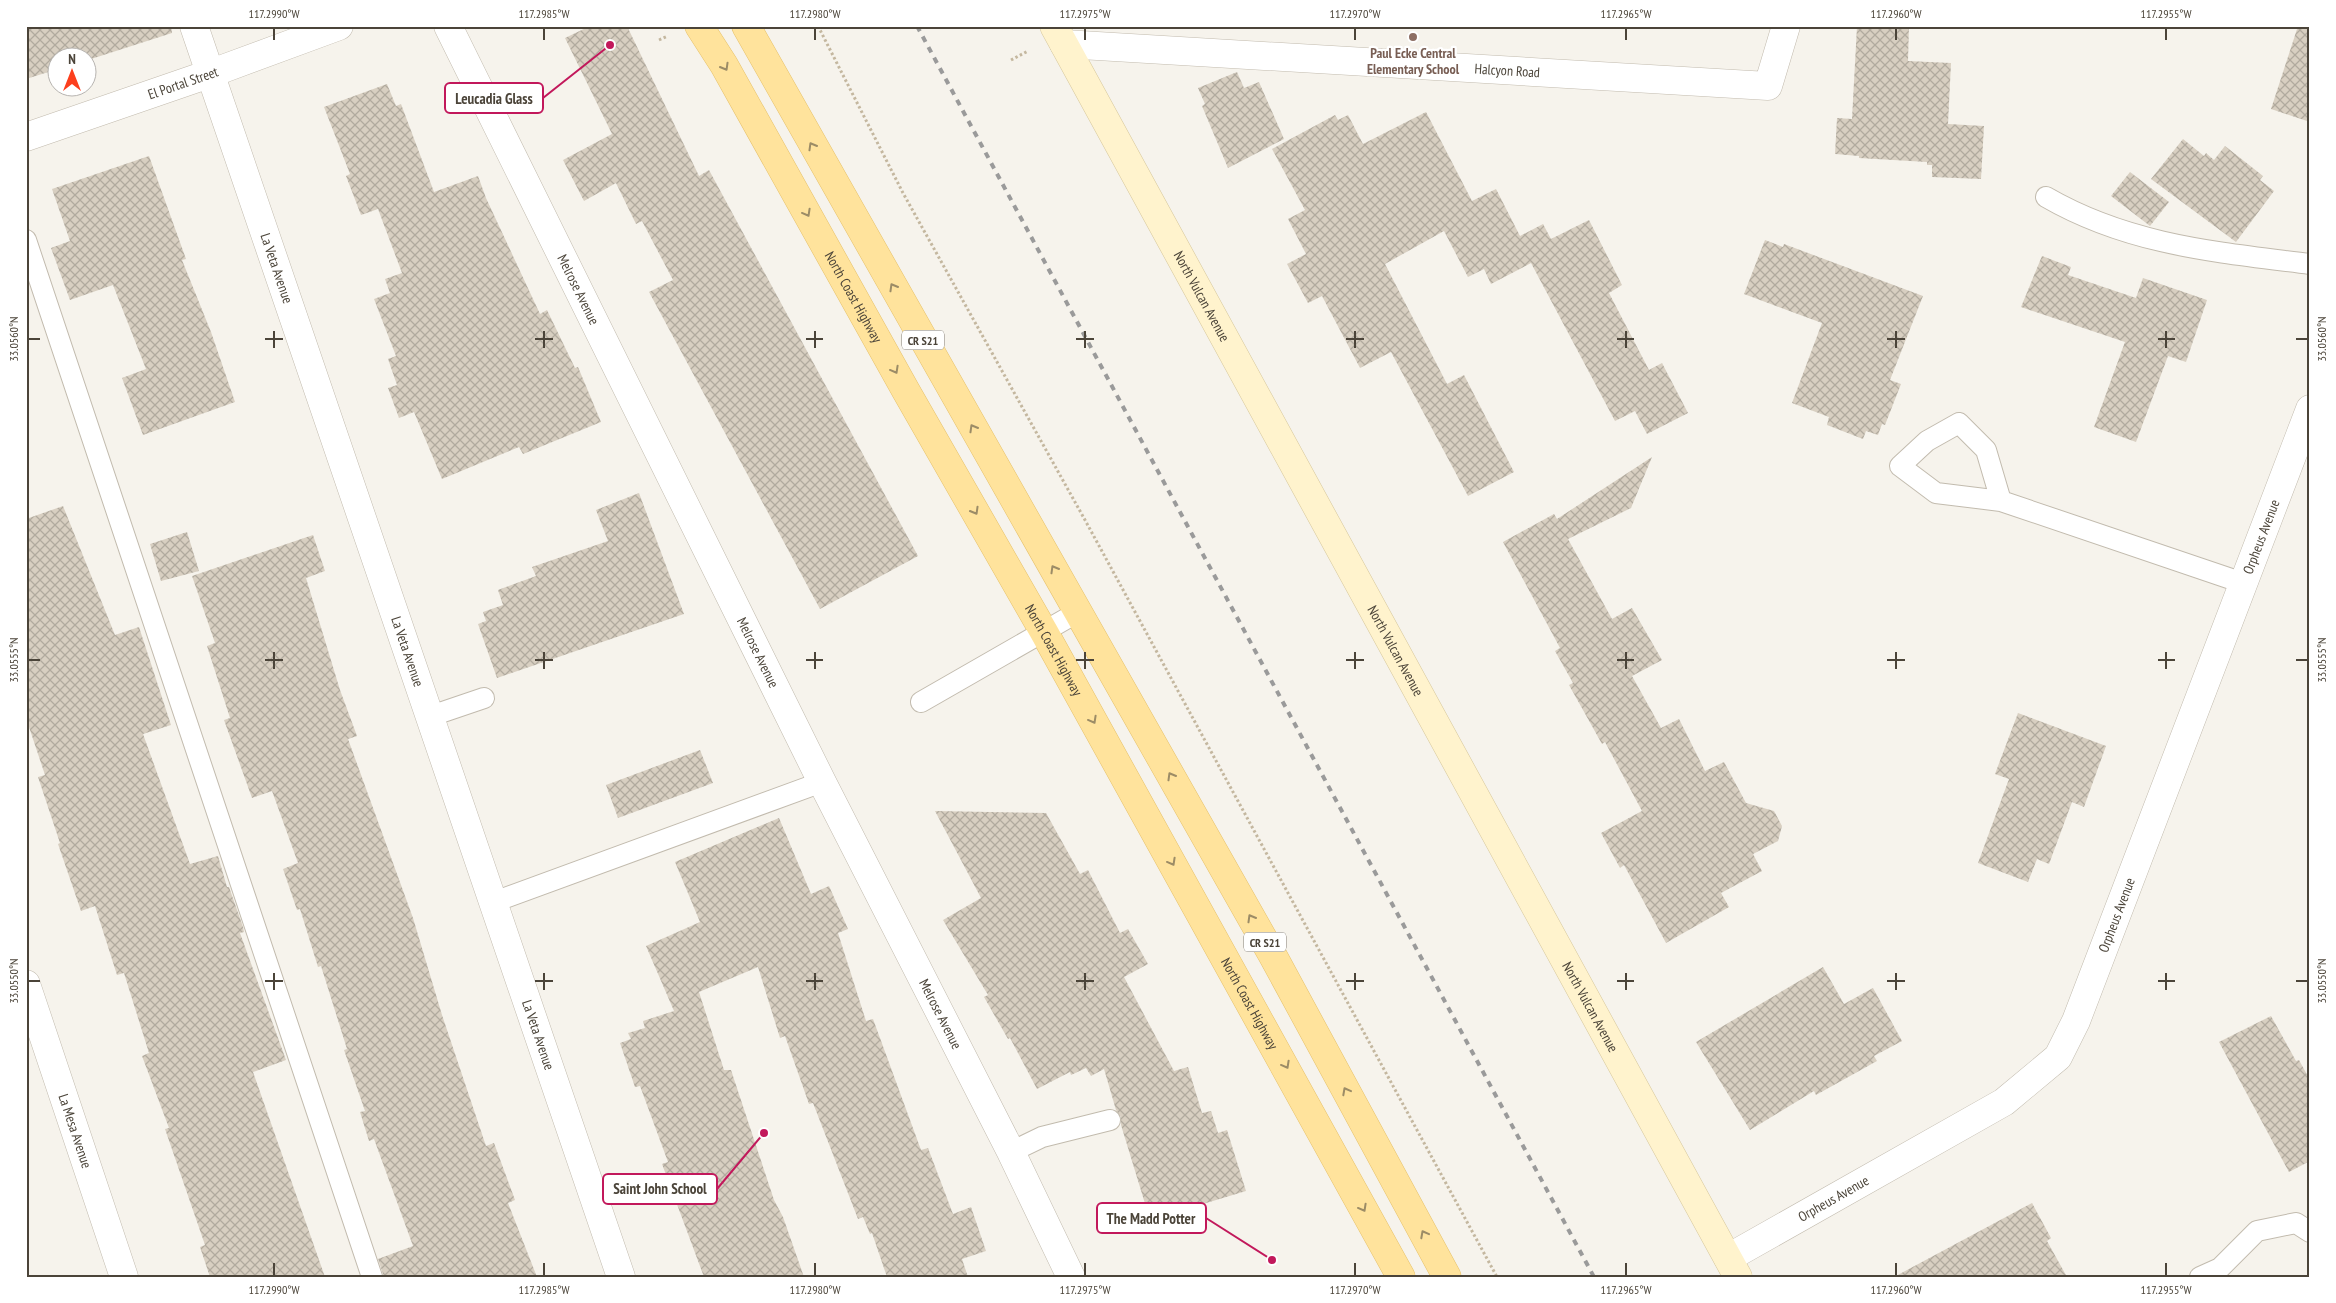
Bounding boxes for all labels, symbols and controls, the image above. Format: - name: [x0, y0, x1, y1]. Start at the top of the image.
- text: 117.2990°W: [248, 6, 300, 21]
- text: 117.2985°W: [518, 6, 570, 21]
- text: 117.2980°W: [789, 6, 841, 21]
- text: 117.2975°W: [1059, 6, 1111, 21]
- text: 117.2970°W: [1329, 6, 1381, 21]
- text: 117.2965°W: [1600, 6, 1652, 21]
- text: 117.2960°W: [1870, 6, 1922, 21]
- text: 117.2955°W: [2140, 6, 2192, 21]
- marker: Paul Ecke Central Elementary School: [1407, 31, 1419, 43]
- place label: Paul Ecke Central Elementary School: [1367, 44, 1460, 78]
- north arrow: [48, 48, 98, 98]
- text: N: [68, 50, 76, 68]
- street label: Halcyon Road: [1474, 60, 1541, 81]
- street label: El Portal Street: [145, 62, 221, 103]
- one-way arrow: [719, 62, 729, 71]
- callout: Leucadia Glass: [445, 83, 543, 113]
- text: Leucadia Glass: [455, 89, 533, 108]
- one-way arrow: [808, 142, 818, 151]
- one-way arrow: [801, 208, 811, 217]
- street label: La Veta Avenue: [256, 231, 297, 306]
- street label: North Coast Highway: [821, 248, 887, 347]
- street label: North Vulcan Avenue: [1170, 248, 1234, 345]
- street label: Melrose Avenue: [553, 251, 603, 328]
- one-way arrow: [889, 283, 899, 292]
- text: 33.0560°N: [6, 316, 21, 362]
- text: 33.0560°N: [2314, 316, 2329, 362]
- road number: CR S21: [902, 330, 944, 350]
- one-way arrow: [888, 365, 898, 374]
- one-way arrow: [970, 425, 980, 434]
- street label: Orpheus Avenue: [2239, 497, 2284, 577]
- one-way arrow: [969, 506, 979, 515]
- one-way arrow: [1050, 566, 1060, 575]
- street label: North Coast Highway: [1021, 601, 1087, 700]
- street label: North Vulcan Avenue: [1364, 602, 1428, 699]
- street label: La Veta Avenue: [387, 614, 428, 689]
- street label: Melrose Avenue: [733, 614, 783, 691]
- text: 33.0555°N: [6, 637, 21, 683]
- text: 33.0555°N: [2314, 637, 2329, 683]
- one-way arrow: [1087, 715, 1097, 724]
- one-way arrow: [1168, 773, 1178, 782]
- one-way arrow: [1166, 856, 1176, 865]
- street label: Orpheus Avenue: [2094, 875, 2139, 955]
- one-way arrow: [1248, 914, 1258, 923]
- road number: CR S21: [1244, 932, 1286, 952]
- street label: North Coast Highway: [1217, 955, 1283, 1053]
- text: 33.0550°N: [6, 958, 21, 1004]
- text: 33.0550°N: [2314, 958, 2329, 1004]
- street label: North Vulcan Avenue: [1558, 959, 1622, 1056]
- street label: Melrose Avenue: [915, 976, 966, 1052]
- street label: La Veta Avenue: [518, 997, 559, 1072]
- one-way arrow: [1279, 1060, 1289, 1069]
- one-way arrow: [1342, 1087, 1352, 1096]
- street label: La Mesa Avenue: [54, 1091, 96, 1171]
- street label: Orpheus Avenue: [1795, 1171, 1872, 1226]
- callout: Saint John School: [603, 1174, 717, 1204]
- text: Saint John School: [613, 1179, 707, 1198]
- one-way arrow: [1357, 1202, 1367, 1211]
- callout: The Madd Potter: [1097, 1203, 1206, 1233]
- text: The Madd Potter: [1107, 1209, 1196, 1228]
- one-way arrow: [1420, 1230, 1430, 1239]
- text: 117.2990°W: [248, 1282, 300, 1297]
- text: 117.2985°W: [518, 1282, 570, 1297]
- text: 117.2980°W: [789, 1282, 841, 1297]
- text: 117.2975°W: [1059, 1282, 1111, 1297]
- text: 117.2970°W: [1329, 1282, 1381, 1297]
- text: 117.2965°W: [1600, 1282, 1652, 1297]
- text: 117.2960°W: [1870, 1282, 1922, 1297]
- text: 117.2955°W: [2140, 1282, 2192, 1297]

